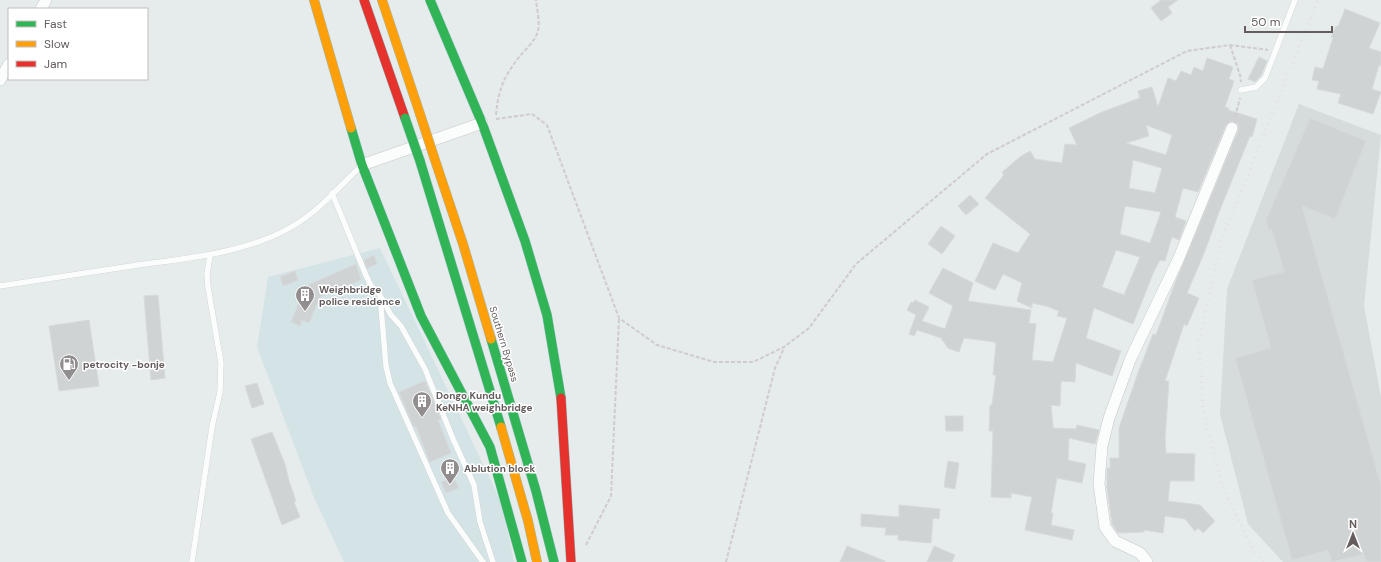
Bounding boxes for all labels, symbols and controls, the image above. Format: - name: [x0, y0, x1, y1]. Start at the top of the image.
- legend: [8, 8, 148, 80]
- scale bar: [1245, 8, 1332, 34]
- text: 50 m: [1251, 14, 1280, 30]
- text: Fast: [44, 16, 67, 32]
- text: Slow: [44, 36, 70, 52]
- text: Jam: [44, 56, 67, 72]
- place label: Weighbridge police residence: [319, 283, 400, 308]
- building icon: Weighbridge police residence: [294, 284, 316, 312]
- street label: Southern Bypass: [486, 305, 522, 383]
- fuel station icon: petrocity -bonje: [58, 353, 80, 381]
- place label: petrocity -bonje: [83, 358, 165, 371]
- place label: Dongo Kundu KeNHA weighbridge: [436, 389, 533, 414]
- building icon: Dongo Kundu KeNHA weighbridge: [411, 390, 433, 418]
- building icon: Ablution block: [439, 457, 461, 485]
- place label: Ablution block: [464, 462, 536, 475]
- north arrow: [1333, 514, 1373, 554]
- text: N: [1349, 517, 1357, 531]

